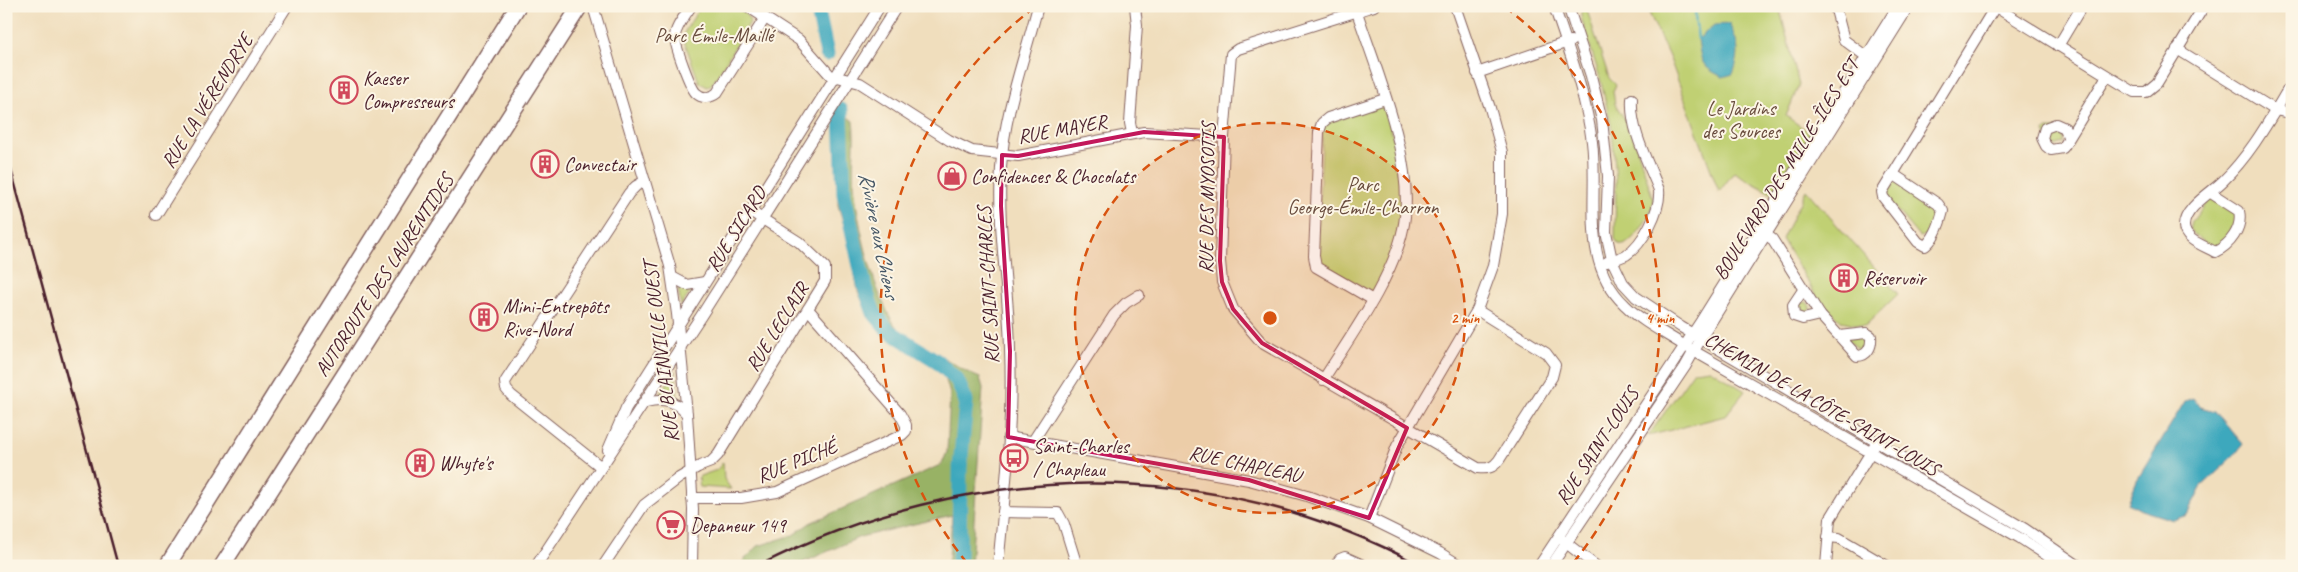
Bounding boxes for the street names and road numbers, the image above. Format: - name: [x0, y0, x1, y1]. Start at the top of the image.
- street label: RUE LA VÉRENDRYE: [156, 27, 260, 173]
- street label: BOULEVARD DES MILLE-ÎLES EST: [1707, 50, 1867, 284]
- street label: RUE MAYER: [1016, 109, 1111, 149]
- street label: RUE DES MYOSOTIS: [1193, 120, 1221, 274]
- street label: AUTOROUTE DES LAURENTIDES: [309, 167, 460, 381]
- street label: RUE SICARD: [700, 181, 773, 276]
- street label: RUE SAINT-CHARLES: [971, 203, 1005, 364]
- street label: RUE BLAINVILLE OUEST: [637, 255, 684, 444]
- street label: RUE LECLAIR: [740, 276, 815, 376]
- street label: CHEMIN DE LA CÔTE-SAINT-LOUIS: [1700, 326, 1946, 483]
- street label: RUE SAINT-LOUIS: [1550, 381, 1645, 509]
- street label: RUE PICHÉ: [753, 433, 843, 488]
- street label: RUE CHAPLEAU: [1187, 440, 1306, 489]

